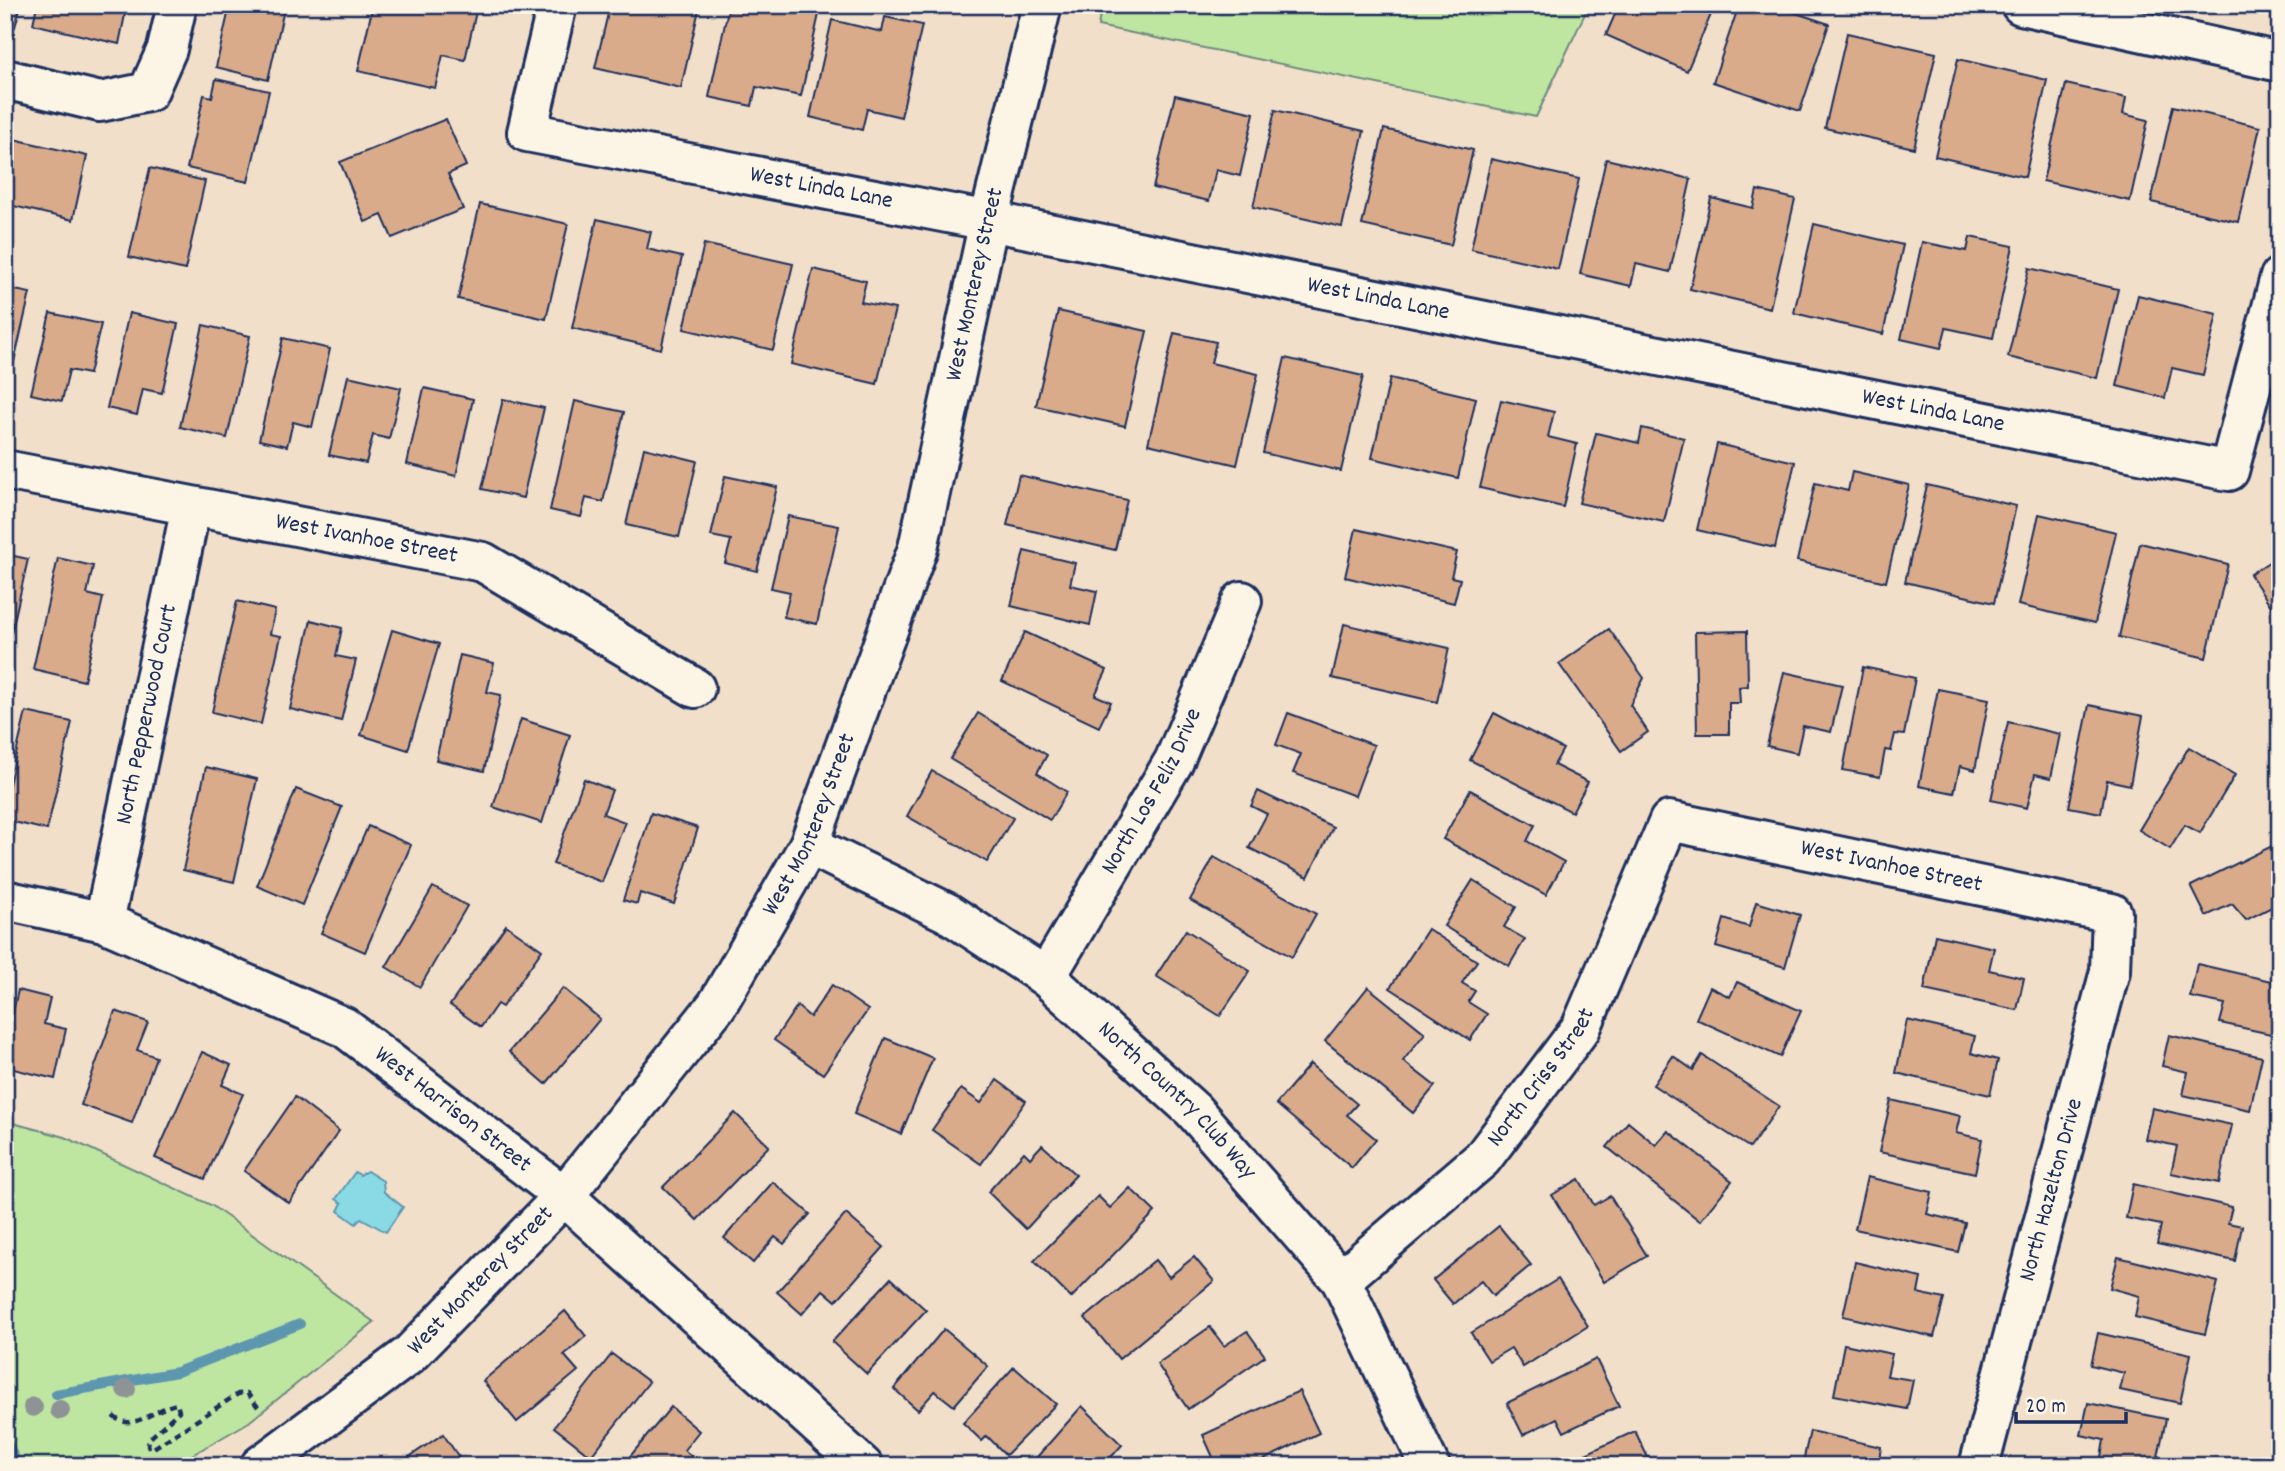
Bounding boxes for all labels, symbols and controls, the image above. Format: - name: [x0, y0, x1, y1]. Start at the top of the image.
- street label: West Linda Lane: [747, 158, 895, 219]
- street label: West Monterey Street: [938, 184, 1014, 385]
- street label: West Linda Lane: [1304, 268, 1453, 330]
- street label: West Linda Lane: [1859, 380, 2007, 442]
- street label: West Ivanhoe Street: [272, 505, 460, 574]
- street label: North Pepperwood Court: [108, 601, 187, 828]
- street label: North Los Feliz Drive: [1093, 703, 1211, 881]
- street label: West Monterey Street: [755, 729, 865, 923]
- street label: West Ivanhoe Street: [1797, 832, 1985, 903]
- street label: North Criss Street: [1479, 1003, 1605, 1155]
- street label: North Country Club Way: [1089, 1014, 1265, 1189]
- street label: West Harrison Street: [367, 1039, 538, 1182]
- street label: North Hazelton Drive: [2011, 1095, 2093, 1285]
- street label: West Monterey Street: [400, 1199, 562, 1364]
- scale bar: [2016, 1380, 2126, 1424]
- text: 20 m: [2026, 1393, 2066, 1423]

